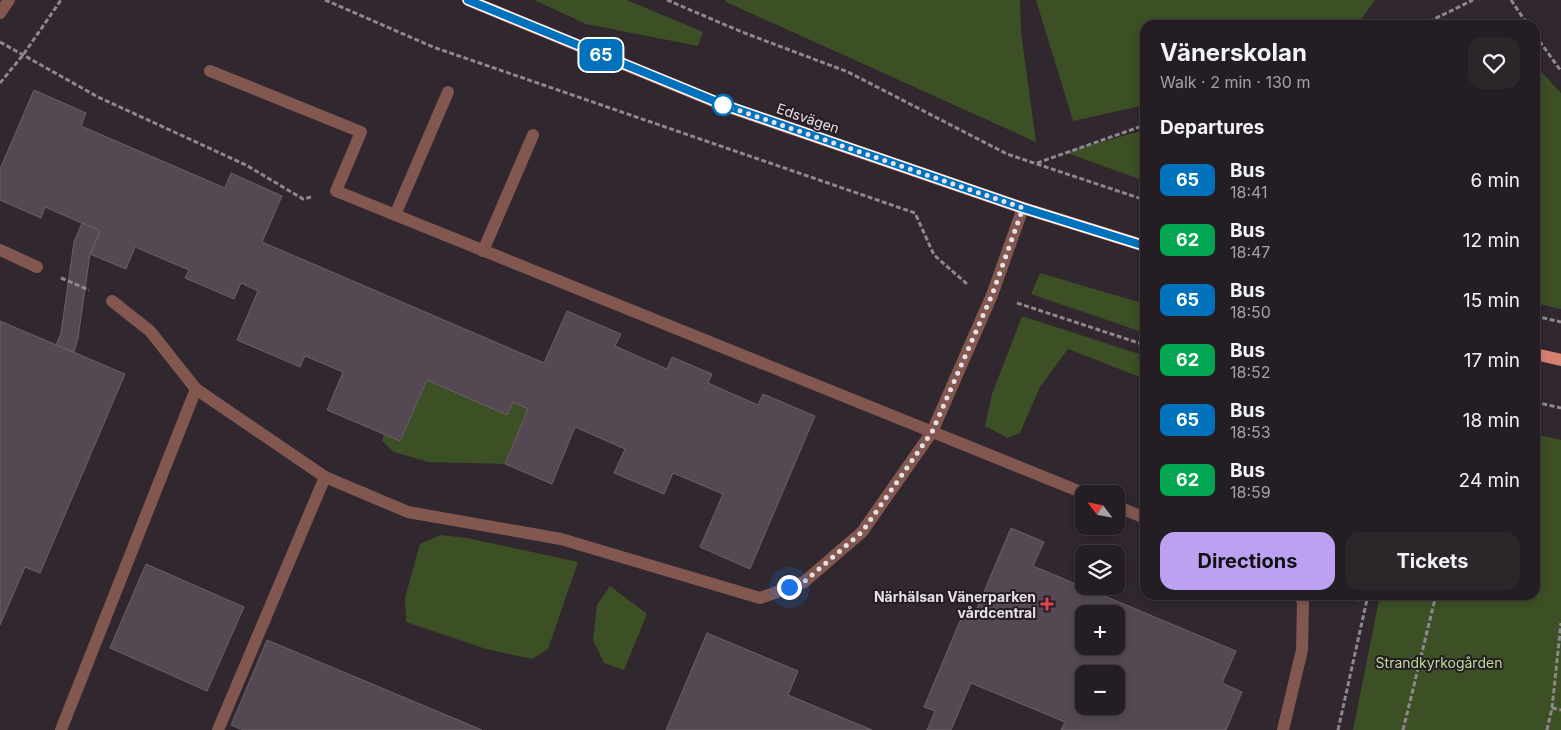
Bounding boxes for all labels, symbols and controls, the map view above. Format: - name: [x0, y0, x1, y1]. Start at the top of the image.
- button: heart: [1468, 37, 1520, 89]
- text: Vänerskolan: [1160, 38, 1307, 67]
- line badge: 65: [578, 39, 624, 71]
- text: 65: [589, 44, 613, 65]
- text: Walk · 2 min · 130 m: [1160, 72, 1310, 92]
- unlabelled marker: [712, 94, 734, 116]
- street label: Edsvägen: [774, 99, 842, 137]
- text: Departures: [1160, 116, 1264, 139]
- text: Bus: [1230, 159, 1265, 182]
- text: 65: [1176, 169, 1199, 190]
- text: 6 min: [1470, 169, 1520, 192]
- text: 18:41: [1230, 182, 1268, 202]
- text: Bus: [1230, 219, 1265, 242]
- text: 62: [1176, 229, 1199, 250]
- text: 12 min: [1463, 229, 1520, 252]
- text: 18:47: [1230, 242, 1270, 262]
- text: Bus: [1230, 279, 1265, 302]
- text: 65: [1176, 289, 1199, 310]
- text: 15 min: [1463, 289, 1520, 312]
- text: 18:50: [1230, 302, 1271, 322]
- text: Bus: [1230, 339, 1265, 362]
- text: 62: [1176, 349, 1199, 370]
- text: 17 min: [1464, 349, 1520, 372]
- text: 18:52: [1230, 362, 1271, 382]
- text: Bus: [1230, 399, 1265, 422]
- text: 65: [1176, 409, 1199, 430]
- text: 18 min: [1463, 409, 1520, 432]
- text: 18:53: [1230, 422, 1271, 442]
- text: Bus: [1230, 459, 1265, 482]
- text: 62: [1176, 469, 1199, 490]
- text: 24 min: [1459, 469, 1520, 492]
- text: 18:59: [1230, 482, 1271, 502]
- north arrow: [1075, 485, 1125, 535]
- map controls: [1075, 485, 1125, 715]
- button: Directions: [1160, 532, 1335, 590]
- button: Tickets: [1345, 532, 1520, 590]
- button: layers: [1075, 545, 1125, 595]
- your location: [777, 575, 802, 600]
- place label: Närhälsan Vänerparken vårdcentral: [874, 588, 1036, 621]
- marker: Närhälsan Vänerparken vårdcentral: [1040, 597, 1054, 611]
- button: +: [1075, 605, 1125, 655]
- park label: Strandkyrkogården: [1376, 654, 1502, 671]
- button: −: [1075, 665, 1125, 715]

